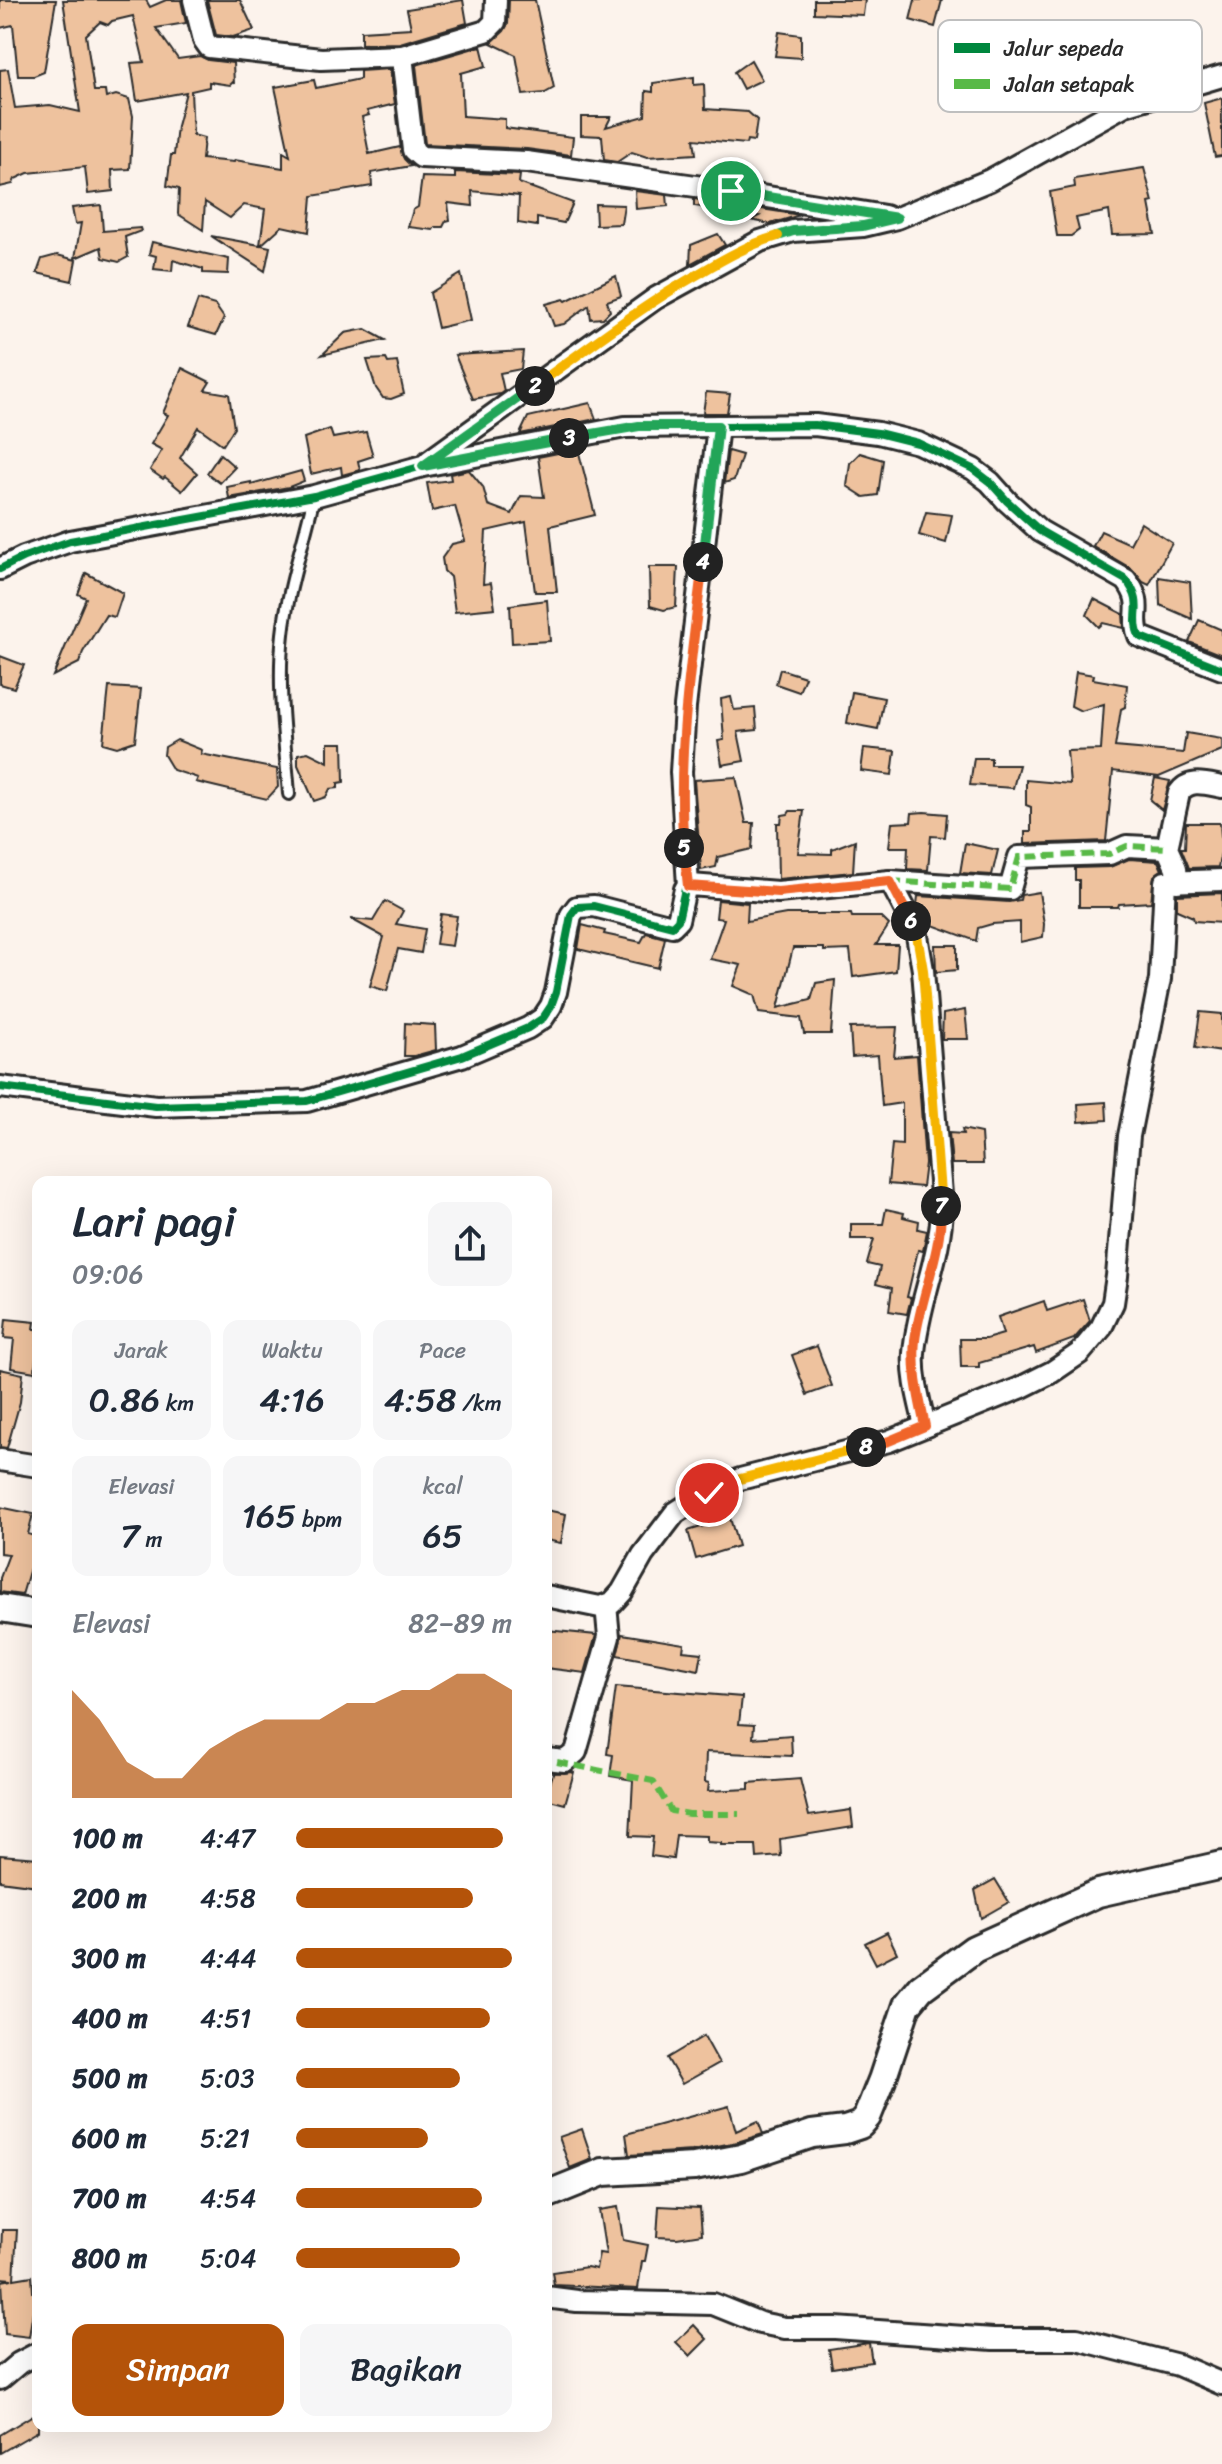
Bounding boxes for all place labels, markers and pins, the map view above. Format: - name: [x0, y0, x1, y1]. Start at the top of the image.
- pin: [697, 157, 765, 225]
- pin: 2: [515, 366, 555, 406]
- pin: 3: [549, 418, 589, 458]
- pin: 4: [683, 542, 723, 582]
- pin: 5: [664, 828, 704, 868]
- pin: 6: [891, 901, 931, 941]
- pin: 7: [921, 1186, 961, 1226]
- pin: 8: [846, 1427, 886, 1467]
- pin: [675, 1459, 743, 1527]

